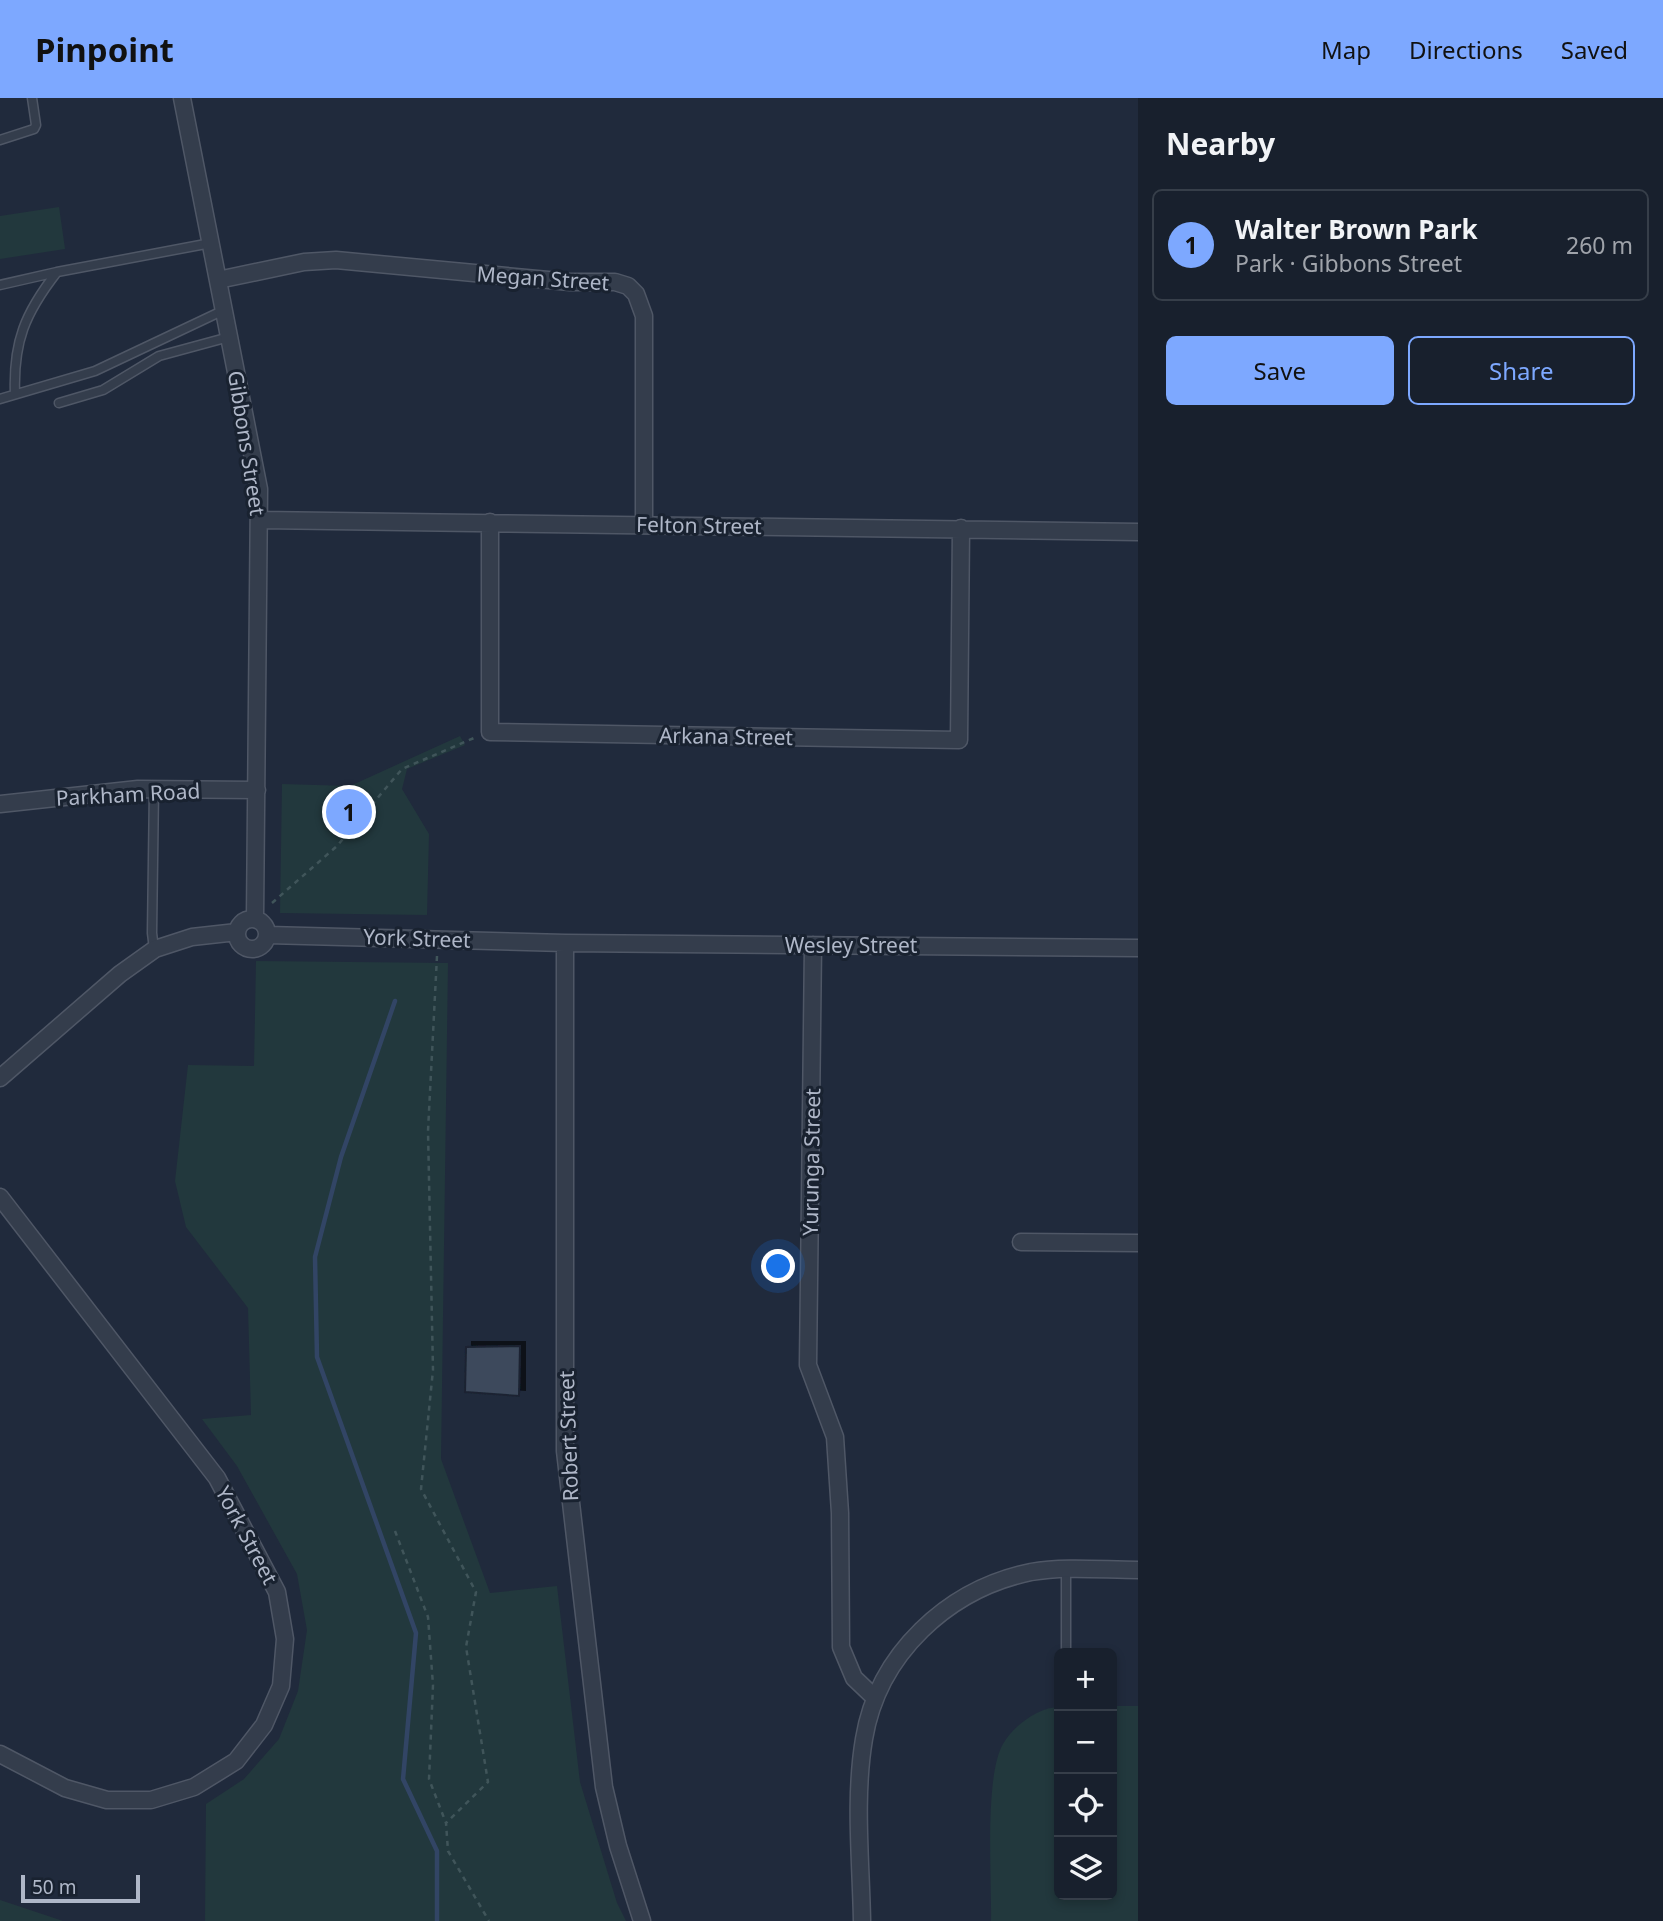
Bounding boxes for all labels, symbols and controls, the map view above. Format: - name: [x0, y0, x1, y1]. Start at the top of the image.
- text: Pinpoint: [35, 27, 174, 72]
- text: Map: [1321, 33, 1371, 66]
- text: Directions: [1409, 33, 1523, 66]
- text: Saved: [1561, 33, 1628, 66]
- text: Nearby: [1166, 123, 1275, 164]
- text: Walter Brown Park: [1235, 211, 1478, 247]
- text: 1: [1184, 229, 1198, 261]
- text: 260 m: [1566, 229, 1633, 261]
- text: Park · Gibbons Street: [1235, 247, 1462, 279]
- street label: Megan Street: [476, 259, 611, 297]
- button: Save: [1166, 336, 1394, 405]
- button: Share: [1408, 336, 1635, 405]
- street label: Gibbons Street: [222, 369, 272, 518]
- street label: Felton Street: [636, 510, 762, 540]
- street label: Arkana Street: [659, 721, 794, 751]
- street label: Parkham Road: [55, 776, 201, 812]
- pin: 1: [326, 786, 372, 838]
- street label: York Street: [363, 922, 472, 954]
- street label: Wesley Street: [785, 931, 918, 959]
- street label: Yurunga Street: [796, 1088, 826, 1236]
- your location: [761, 1249, 795, 1283]
- street label: Robert Street: [552, 1370, 584, 1502]
- street label: York Street: [209, 1481, 285, 1589]
- map controls: [1054, 1648, 1117, 1900]
- button: +: [1054, 1648, 1117, 1711]
- button: −: [1054, 1711, 1117, 1774]
- button: locate: [1054, 1774, 1117, 1837]
- button: layers: [1054, 1837, 1117, 1900]
- scale bar: [21, 1872, 140, 1904]
- text: 50 m: [32, 1874, 76, 1900]

